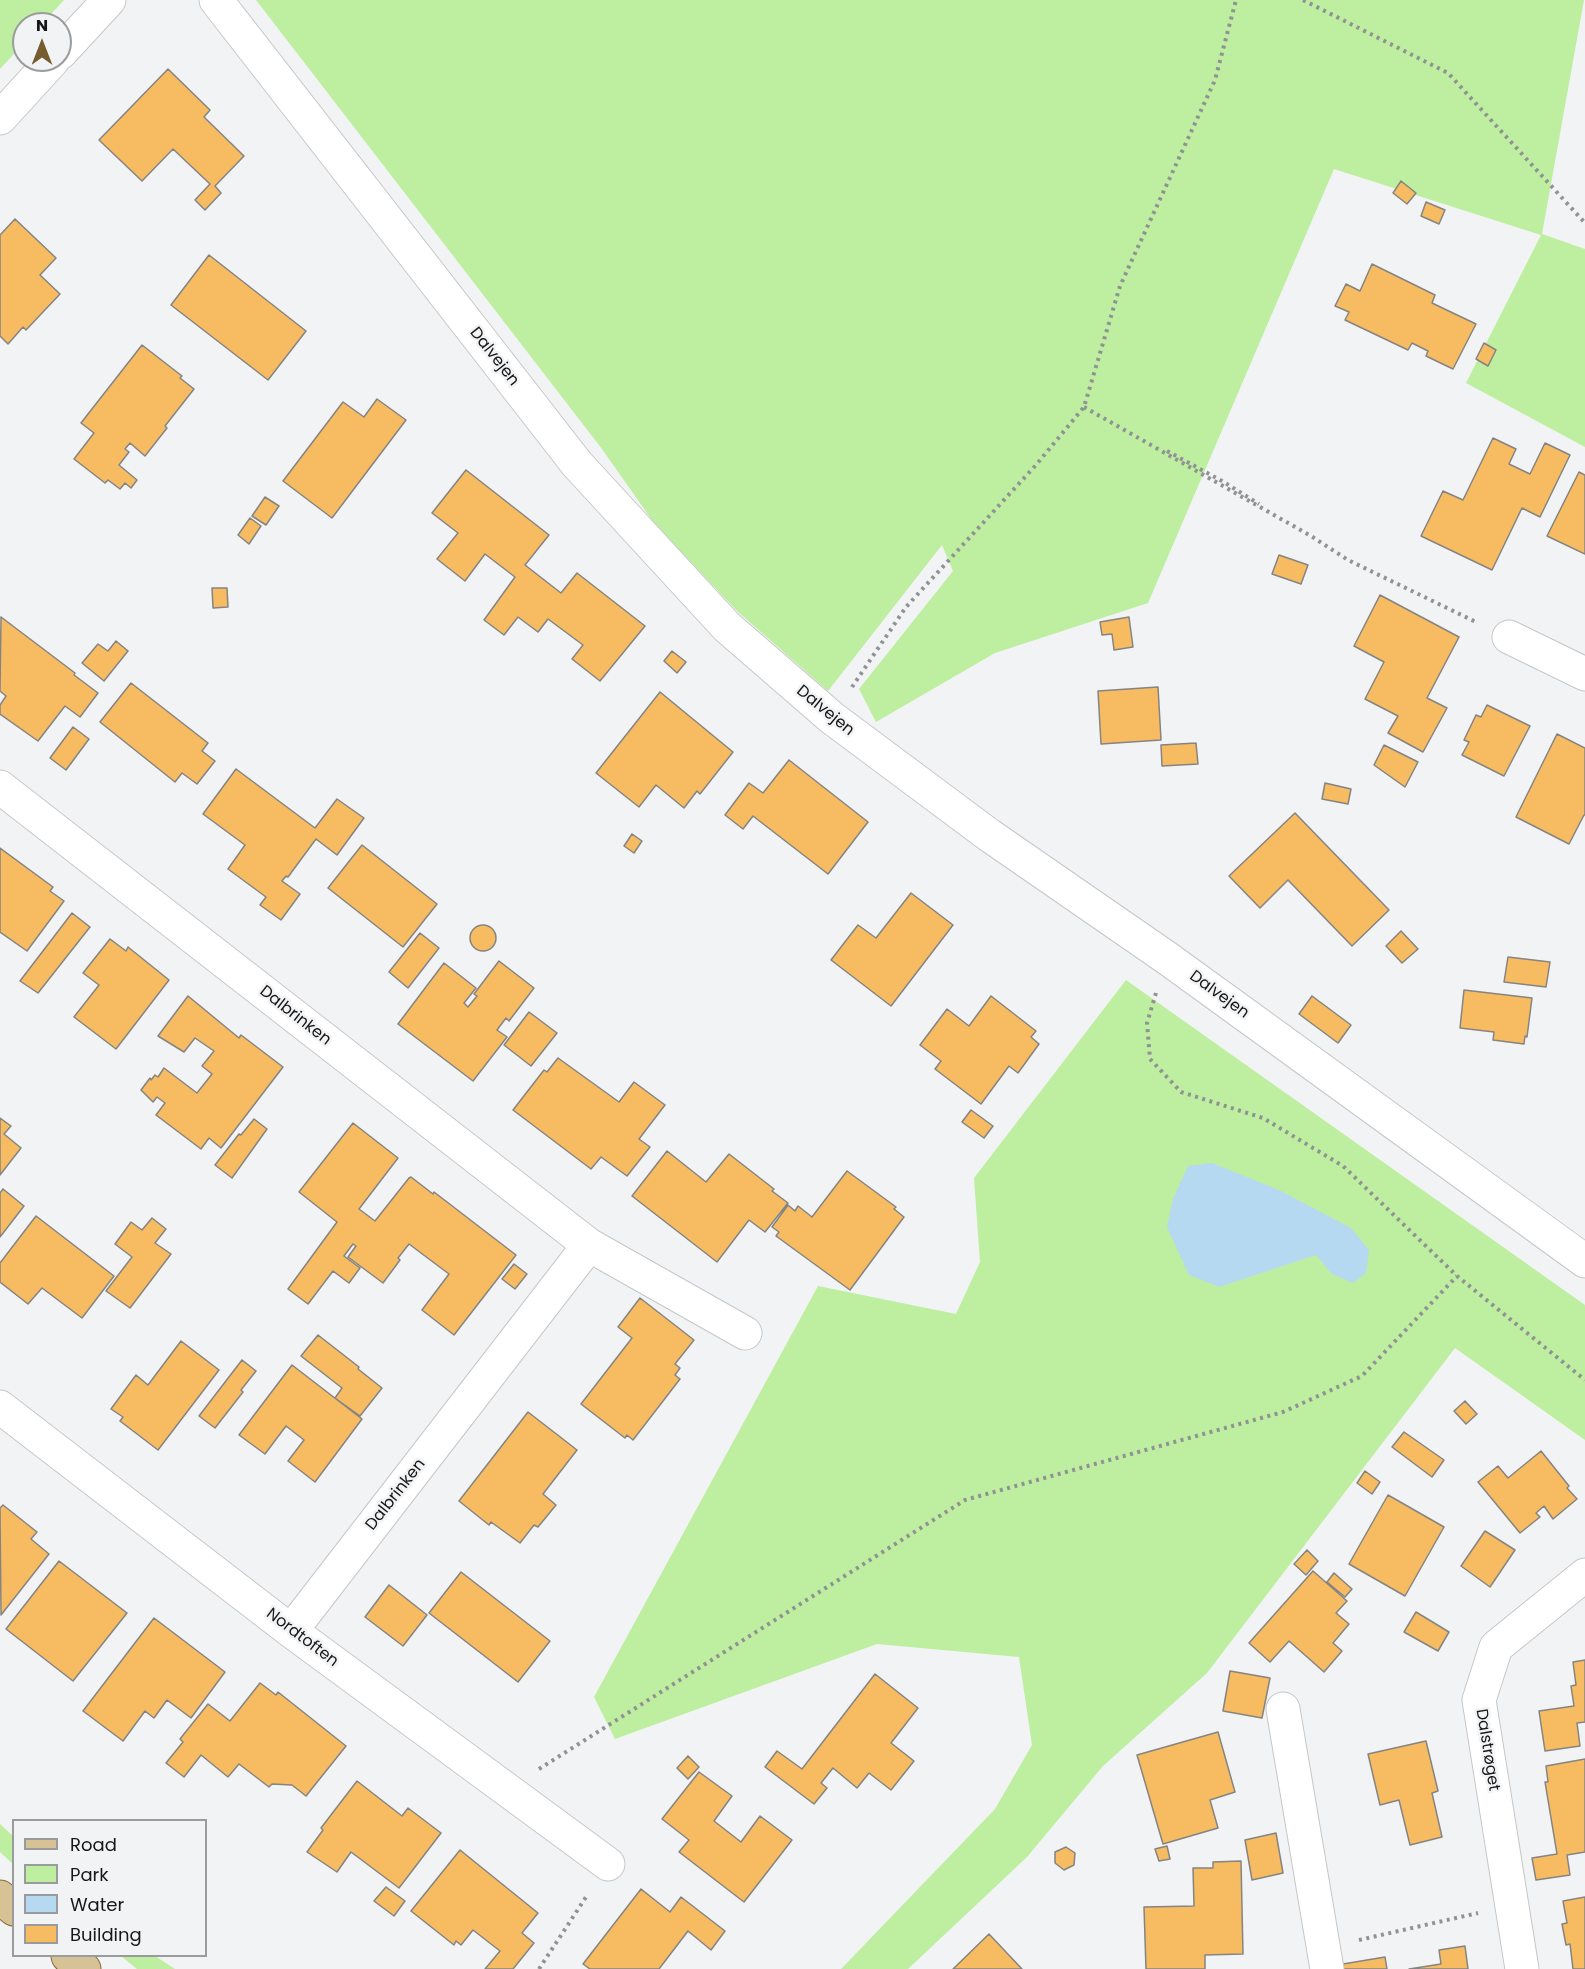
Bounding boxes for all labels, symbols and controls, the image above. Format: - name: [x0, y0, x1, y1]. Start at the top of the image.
- north arrow: [12, 12, 72, 72]
- text: N: [36, 14, 48, 37]
- street label: Dalvejen: [465, 324, 523, 390]
- street label: Dalvejen: [792, 682, 858, 740]
- street label: Dalvejen: [1185, 967, 1253, 1023]
- street label: Dalbrinken: [255, 982, 335, 1050]
- street label: Dalbrinken: [362, 1455, 430, 1535]
- street label: Nordtoften: [262, 1605, 342, 1671]
- street label: Dalstrøget: [1471, 1708, 1503, 1792]
- legend: [12, 1819, 207, 1957]
- text: Road: [70, 1832, 117, 1857]
- text: Park: [70, 1862, 109, 1887]
- text: Water: [70, 1892, 124, 1917]
- text: Building: [70, 1922, 142, 1947]

